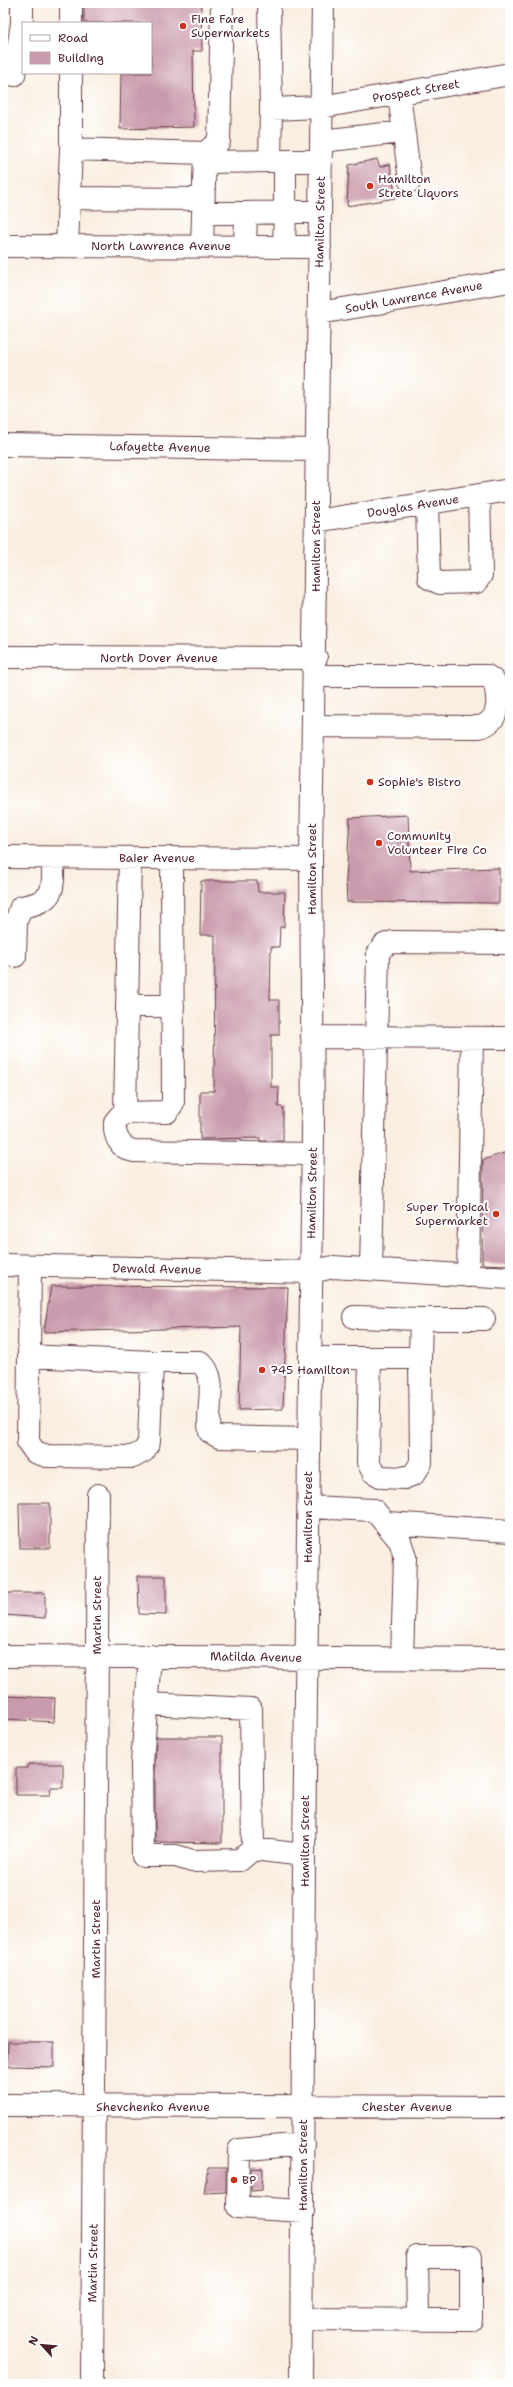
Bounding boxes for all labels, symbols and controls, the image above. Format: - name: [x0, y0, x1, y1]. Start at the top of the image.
- place label: Fine Fare Supermarkets: [191, 11, 270, 41]
- marker: Fine Fare Supermarkets: [178, 21, 188, 31]
- legend: [22, 22, 152, 74]
- text: Road: [58, 30, 89, 46]
- text: Building: [58, 50, 104, 66]
- street label: Prospect Street: [371, 75, 461, 107]
- place label: Hamilton Strete Liquors: [378, 171, 459, 201]
- street label: Hamilton Street: [311, 176, 329, 268]
- marker: Hamilton Strete Liquors: [365, 181, 375, 191]
- street label: North Lawrence Avenue: [91, 238, 231, 254]
- street label: South Lawrence Avenue: [344, 277, 484, 317]
- street label: Lafayette Avenue: [109, 438, 211, 456]
- street label: Douglas Avenue: [366, 491, 460, 521]
- street label: Hamilton Street: [308, 500, 324, 592]
- street label: North Dover Avenue: [100, 650, 218, 666]
- place label: Sophie's Bistro: [378, 774, 461, 790]
- marker: Sophie's Bistro: [365, 777, 375, 787]
- street label: Hamilton Street: [304, 823, 320, 915]
- place label: Community Volunteer Fire Co: [387, 828, 487, 858]
- marker: Community Volunteer Fire Co: [374, 838, 384, 848]
- street label: Baier Avenue: [119, 850, 195, 866]
- street label: Hamilton Street: [303, 1147, 321, 1239]
- place label: Super Tropical Supermarket: [406, 1199, 488, 1229]
- marker: Super Tropical Supermarket: [491, 1209, 501, 1219]
- street label: Dewald Avenue: [112, 1260, 202, 1278]
- place label: 745 Hamilton: [270, 1362, 350, 1378]
- marker: 745 Hamilton: [257, 1365, 267, 1375]
- street label: Hamilton Street: [300, 1471, 316, 1563]
- street label: Martin Street: [89, 1575, 105, 1655]
- street label: Matilda Avenue: [210, 1648, 302, 1666]
- street label: Hamilton Street: [297, 1795, 313, 1887]
- street label: Martin Street: [88, 1899, 104, 1979]
- street label: Shevchenko Avenue: [96, 2099, 210, 2115]
- street label: Chester Avenue: [362, 2099, 452, 2115]
- street label: Hamilton Street: [295, 2119, 311, 2211]
- place label: BP: [242, 2172, 256, 2188]
- marker: BP: [229, 2175, 239, 2185]
- street label: Martin Street: [84, 2223, 102, 2303]
- north arrow: [22, 2325, 62, 2365]
- text: N: [25, 2333, 42, 2348]

